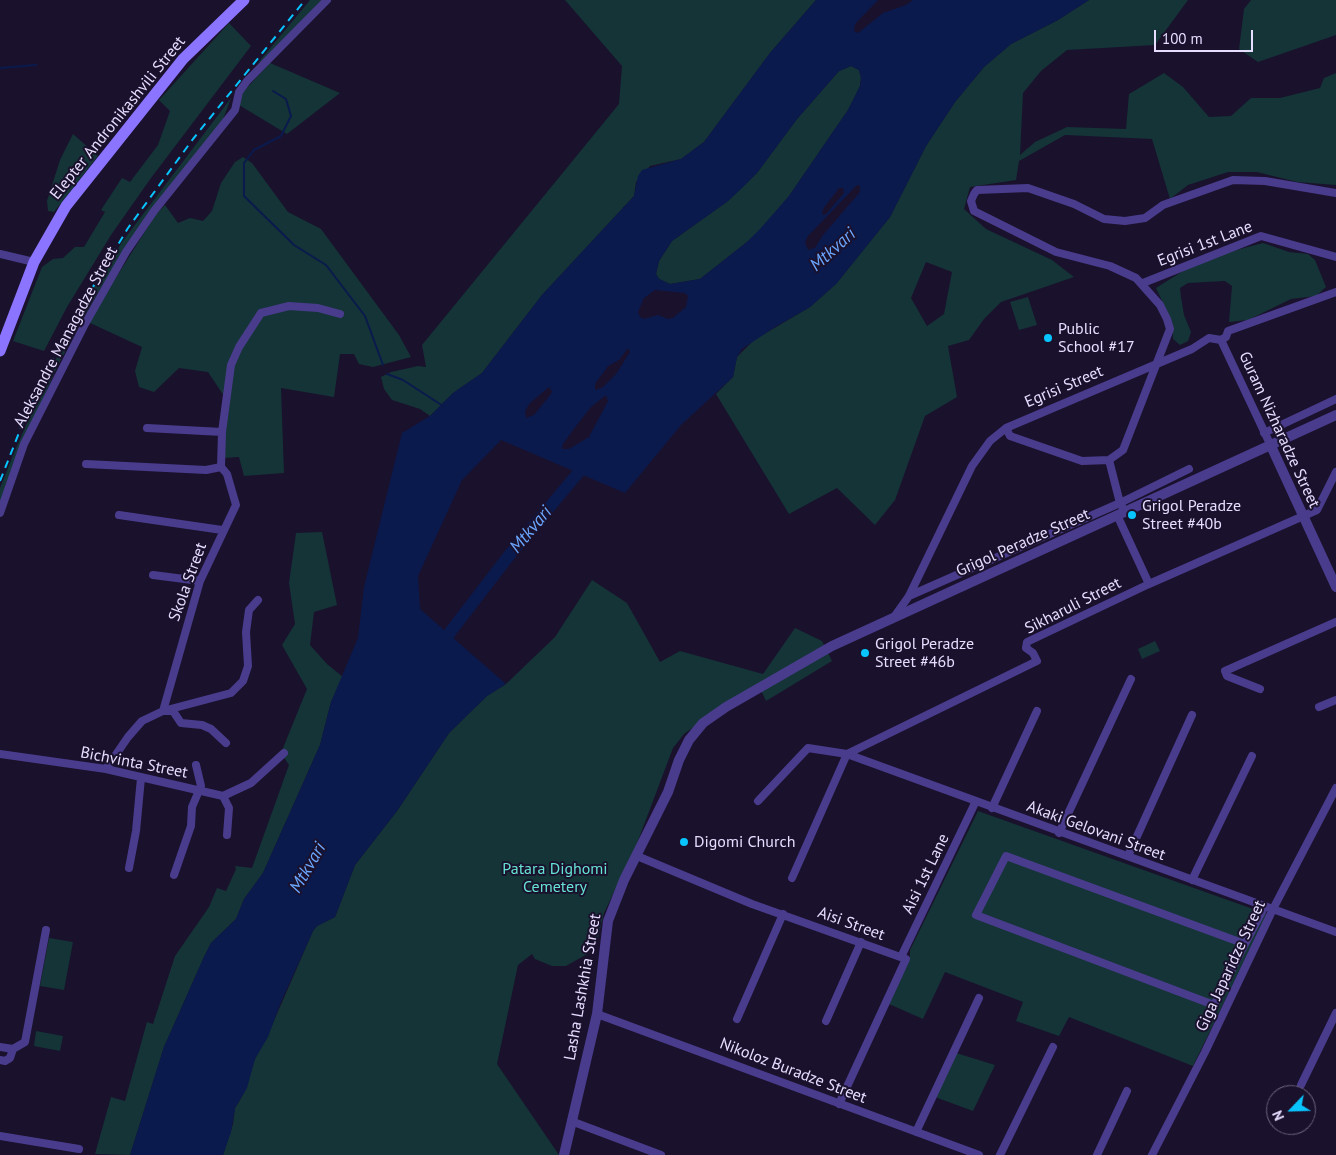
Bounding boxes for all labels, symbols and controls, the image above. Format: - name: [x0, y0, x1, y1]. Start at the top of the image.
- scale bar: [1156, 20, 1255, 52]
- text: 100 m: [1162, 29, 1203, 48]
- street label: Elepter Andronikashvili Street: [46, 33, 190, 203]
- street label: Egrisi 1st Lane: [1155, 217, 1255, 271]
- water label: Mtkvari: [806, 224, 860, 276]
- street label: Aleksandre Managadze Street: [10, 243, 122, 431]
- place label: Public School #17: [1058, 319, 1135, 357]
- marker: Public School #17: [1042, 332, 1054, 344]
- street label: Guram Nizharadze Street: [1234, 349, 1324, 511]
- street label: Egrisi Street: [1022, 362, 1106, 412]
- place label: Grigol Peradze Street #40b: [1142, 496, 1241, 534]
- water label: Mtkvari: [505, 502, 557, 558]
- street label: Grigol Peradze Street: [953, 505, 1093, 581]
- marker: Grigol Peradze Street #40b: [1126, 509, 1138, 521]
- street label: Skola Street: [165, 540, 211, 624]
- street label: Sikharuli Street: [1022, 574, 1124, 638]
- place label: Grigol Peradze Street #46b: [875, 634, 974, 672]
- marker: Grigol Peradze Street #46b: [859, 647, 871, 659]
- street label: Bichvinta Street: [79, 743, 189, 783]
- street label: Akaki Gelovani Street: [1024, 797, 1168, 865]
- street label: Aisi 1st Lane: [898, 831, 954, 917]
- place label: Digomi Church: [694, 832, 795, 852]
- marker: Digomi Church: [678, 836, 690, 848]
- water label: Mtkvari: [285, 839, 331, 897]
- park label: Patara Dighomi Cemetery: [502, 859, 608, 897]
- street label: Giga Japaridze Street: [1192, 897, 1270, 1035]
- street label: Aisi Street: [815, 903, 887, 945]
- street label: Lasha Lashkhia Street: [561, 912, 605, 1062]
- street label: Nikoloz Buradze Street: [717, 1034, 869, 1108]
- north arrow: [1266, 1085, 1316, 1135]
- text: N: [1268, 1108, 1288, 1124]

